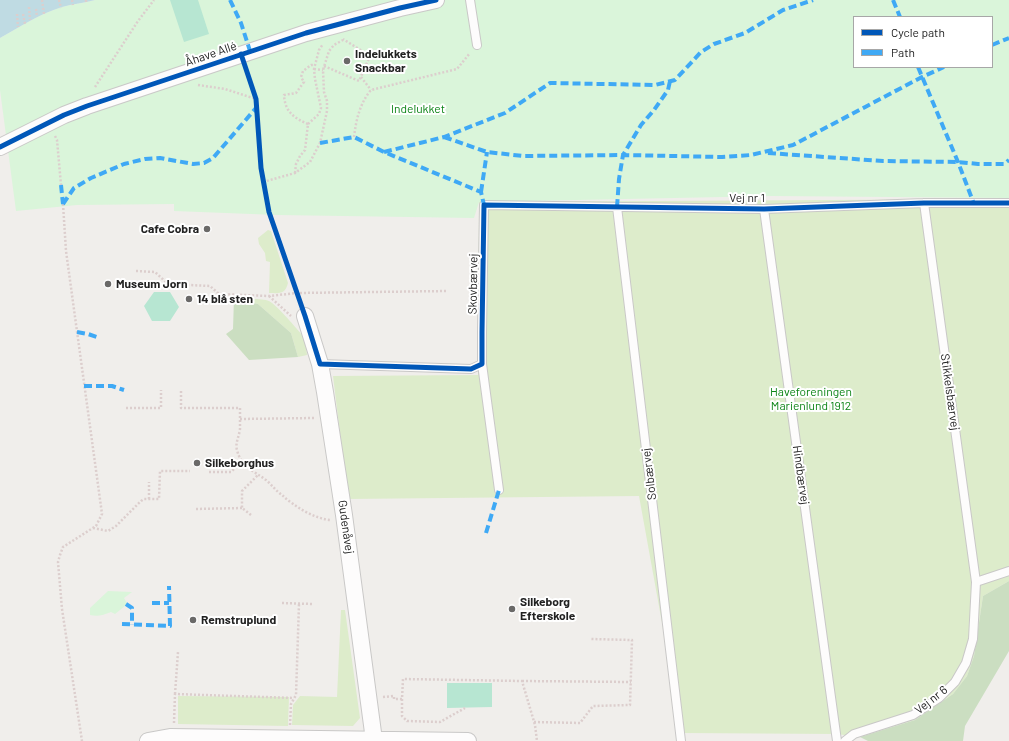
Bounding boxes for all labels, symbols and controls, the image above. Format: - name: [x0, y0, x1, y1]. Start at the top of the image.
- legend: [853, 16, 993, 68]
- text: Cycle path: [891, 25, 945, 39]
- street label: Åhave Allé: [183, 39, 239, 69]
- text: Path: [891, 45, 915, 59]
- place label: Indelukkets Snackbar: [355, 47, 417, 75]
- marker: Indelukkets Snackbar: [342, 56, 352, 66]
- park label: Indelukket: [391, 102, 445, 116]
- street label: Vej nr 1: [729, 191, 765, 205]
- place label: Cafe Cobra: [141, 222, 199, 236]
- marker: Cafe Cobra: [202, 224, 212, 234]
- street label: Skovbærvej: [465, 253, 481, 315]
- place label: Museum Jorn: [116, 277, 187, 291]
- marker: Museum Jorn: [103, 279, 113, 289]
- place label: 14 blå sten: [197, 292, 253, 306]
- marker: 14 blå sten: [184, 294, 194, 304]
- street label: Stikkelsbærvej: [937, 353, 963, 431]
- park label: Haveforeningen Marienlund 1912: [770, 385, 852, 413]
- street label: Hindbærvej: [790, 444, 812, 506]
- street label: Solbærvej: [639, 447, 659, 501]
- place label: Silkeborghus: [205, 456, 274, 470]
- marker: Silkeborghus: [192, 458, 202, 468]
- street label: Gudenåvej: [335, 499, 357, 555]
- place label: Silkeborg Efterskole: [520, 595, 575, 623]
- marker: Silkeborg Efterskole: [507, 604, 517, 614]
- place label: Remstruplund: [201, 613, 276, 627]
- marker: Remstruplund: [188, 615, 198, 625]
- street label: Vej nr 6: [912, 683, 950, 717]

